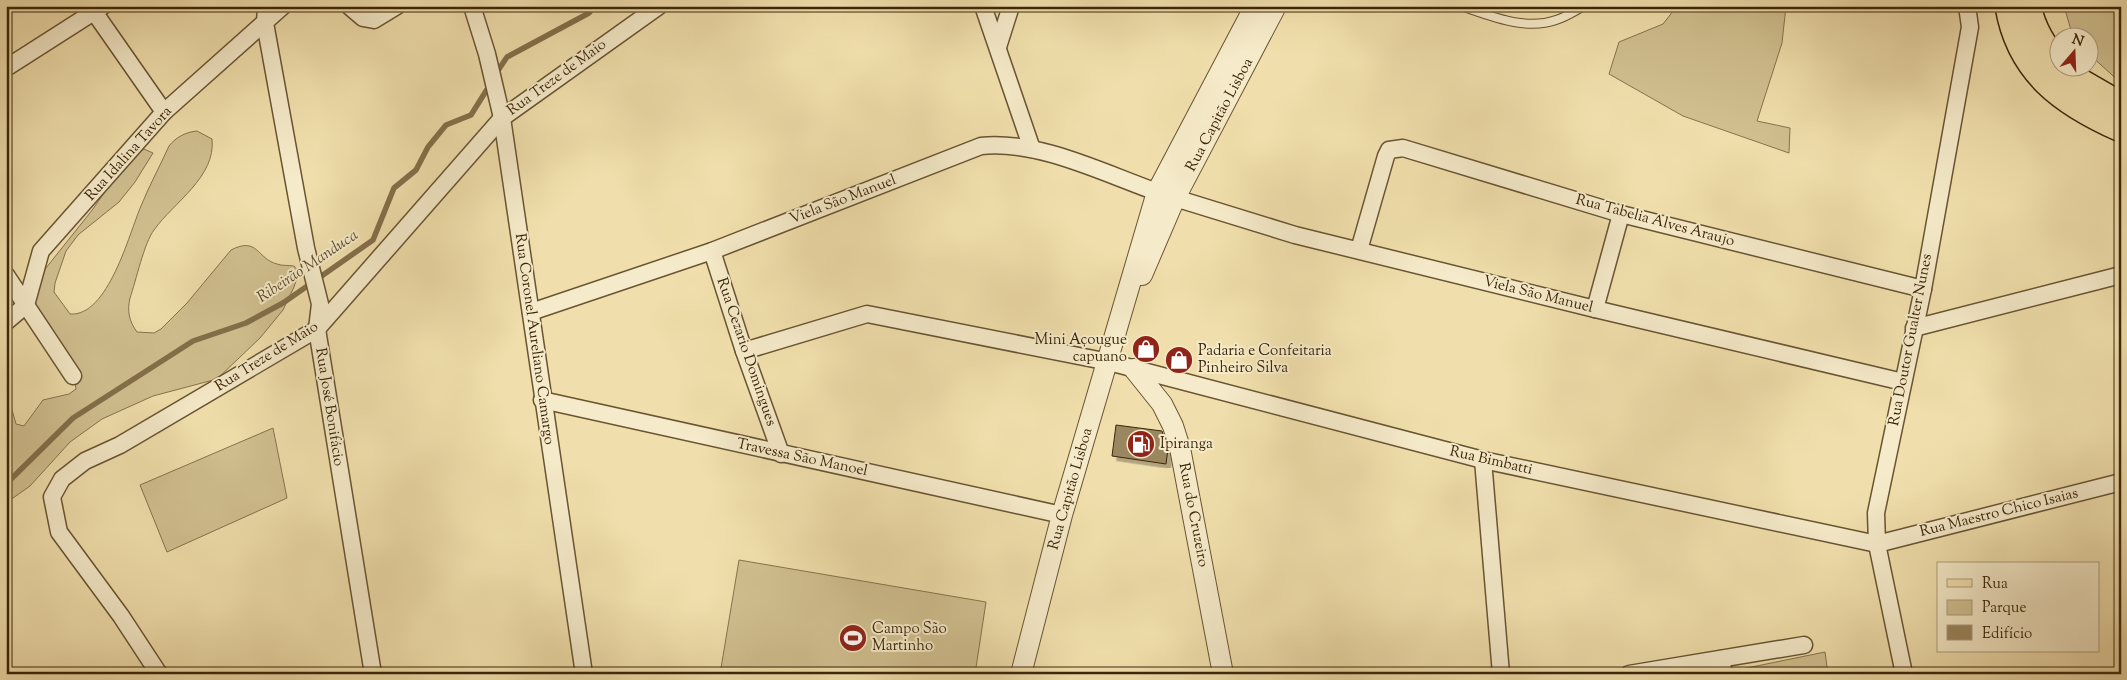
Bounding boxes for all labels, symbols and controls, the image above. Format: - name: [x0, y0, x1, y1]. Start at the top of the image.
- north arrow: [2050, 28, 2100, 78]
- text: N: [2069, 30, 2086, 53]
- street label: Rua Treze de Maio: [503, 35, 611, 121]
- street label: Rua Capitão Lisboa: [1181, 54, 1259, 175]
- street label: Rua Idalina Tavora: [81, 102, 177, 206]
- street label: Viela São Manuel: [787, 170, 899, 230]
- street label: Rua Tabelia Alves Araujo: [1573, 190, 1737, 252]
- water label: Ribeirão Manduca: [253, 225, 363, 309]
- street label: Rua Coronel Aureliano Camargo: [509, 232, 559, 446]
- street label: Rua Doutor Gualter Nunes: [1884, 252, 1938, 428]
- street label: Viela São Manuel: [1481, 271, 1595, 319]
- street label: Rua Cezario Domingues: [711, 275, 781, 429]
- street label: Rua Treze de Maio: [211, 317, 323, 397]
- place label: Mini Açougue capuano: [1035, 330, 1127, 368]
- shop icon: Mini Açougue capuano: [1131, 334, 1161, 364]
- place label: Padaria e Confeitaria Pinheiro Silva: [1198, 341, 1332, 379]
- shop icon: Padaria e Confeitaria Pinheiro Silva: [1164, 345, 1194, 375]
- street label: Rua José Bonifácio: [309, 346, 349, 468]
- street label: Rua Capitão Lisboa: [1044, 426, 1098, 552]
- fuel station icon: Ipiranga: [1126, 429, 1156, 459]
- street label: Travessa São Manoel: [734, 434, 870, 482]
- place label: Ipiranga: [1160, 434, 1213, 455]
- street label: Rua Bimbatti: [1447, 441, 1535, 481]
- street label: Rua do Cruzeiro: [1173, 461, 1213, 569]
- street label: Rua Maestro Chico Isaias: [1918, 483, 2081, 543]
- legend: [1937, 562, 2100, 652]
- text: Rua: [1982, 574, 2008, 595]
- text: Parque: [1982, 598, 2026, 619]
- place label: Campo São Martinho: [872, 619, 947, 657]
- sports icon: Campo São Martinho: [838, 623, 868, 653]
- text: Edifício: [1982, 624, 2032, 645]

